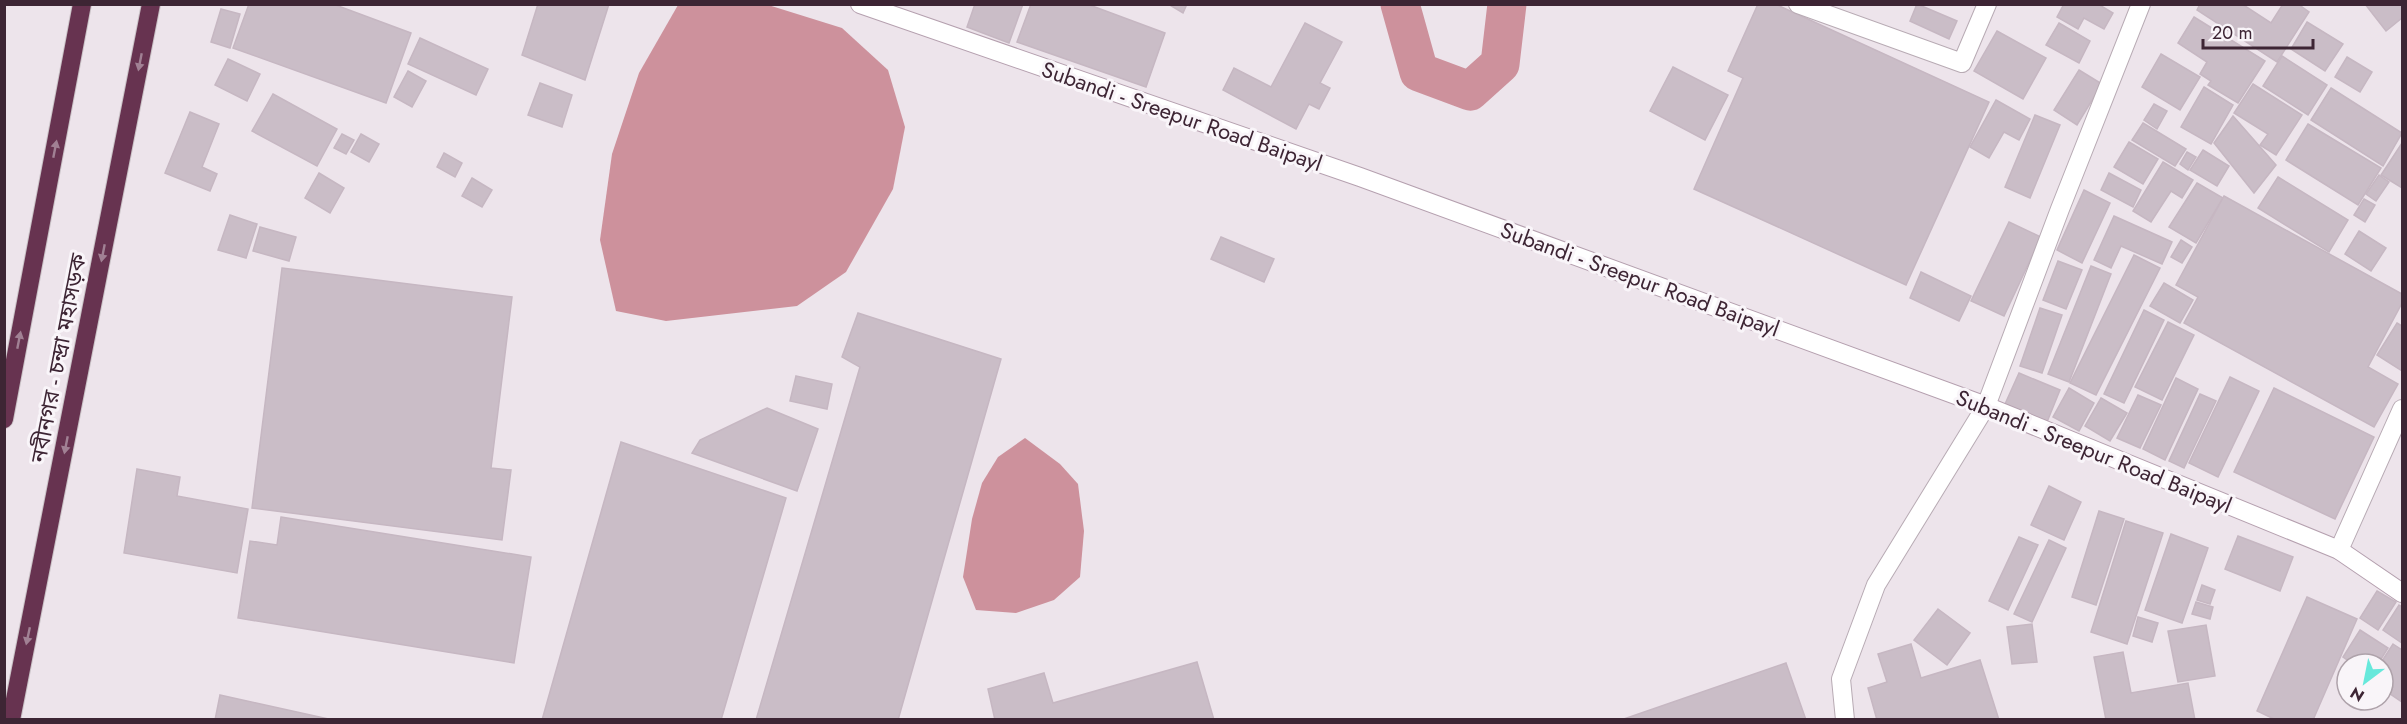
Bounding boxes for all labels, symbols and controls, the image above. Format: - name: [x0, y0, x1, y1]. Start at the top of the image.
- scale bar: [2203, 12, 2312, 50]
- text: 20 m: [2212, 20, 2252, 46]
- one-way arrow: [135, 53, 144, 72]
- street label: Subandi - Sreepur Road Baipayl: [1037, 53, 1327, 179]
- one-way arrow: [51, 139, 60, 158]
- street label: Subandi - Sreepur Road Baipayl: [1496, 214, 1784, 344]
- one-way arrow: [98, 244, 107, 263]
- street label: নবীনগর - চন্দ্রা মহাসড়ক: [22, 251, 94, 466]
- one-way arrow: [15, 331, 24, 350]
- street label: Subandi - Sreepur Road Baipayl: [1951, 381, 2237, 521]
- one-way arrow: [61, 435, 70, 454]
- one-way arrow: [23, 627, 32, 646]
- north arrow: [2335, 652, 2395, 712]
- text: N: [2346, 681, 2369, 707]

